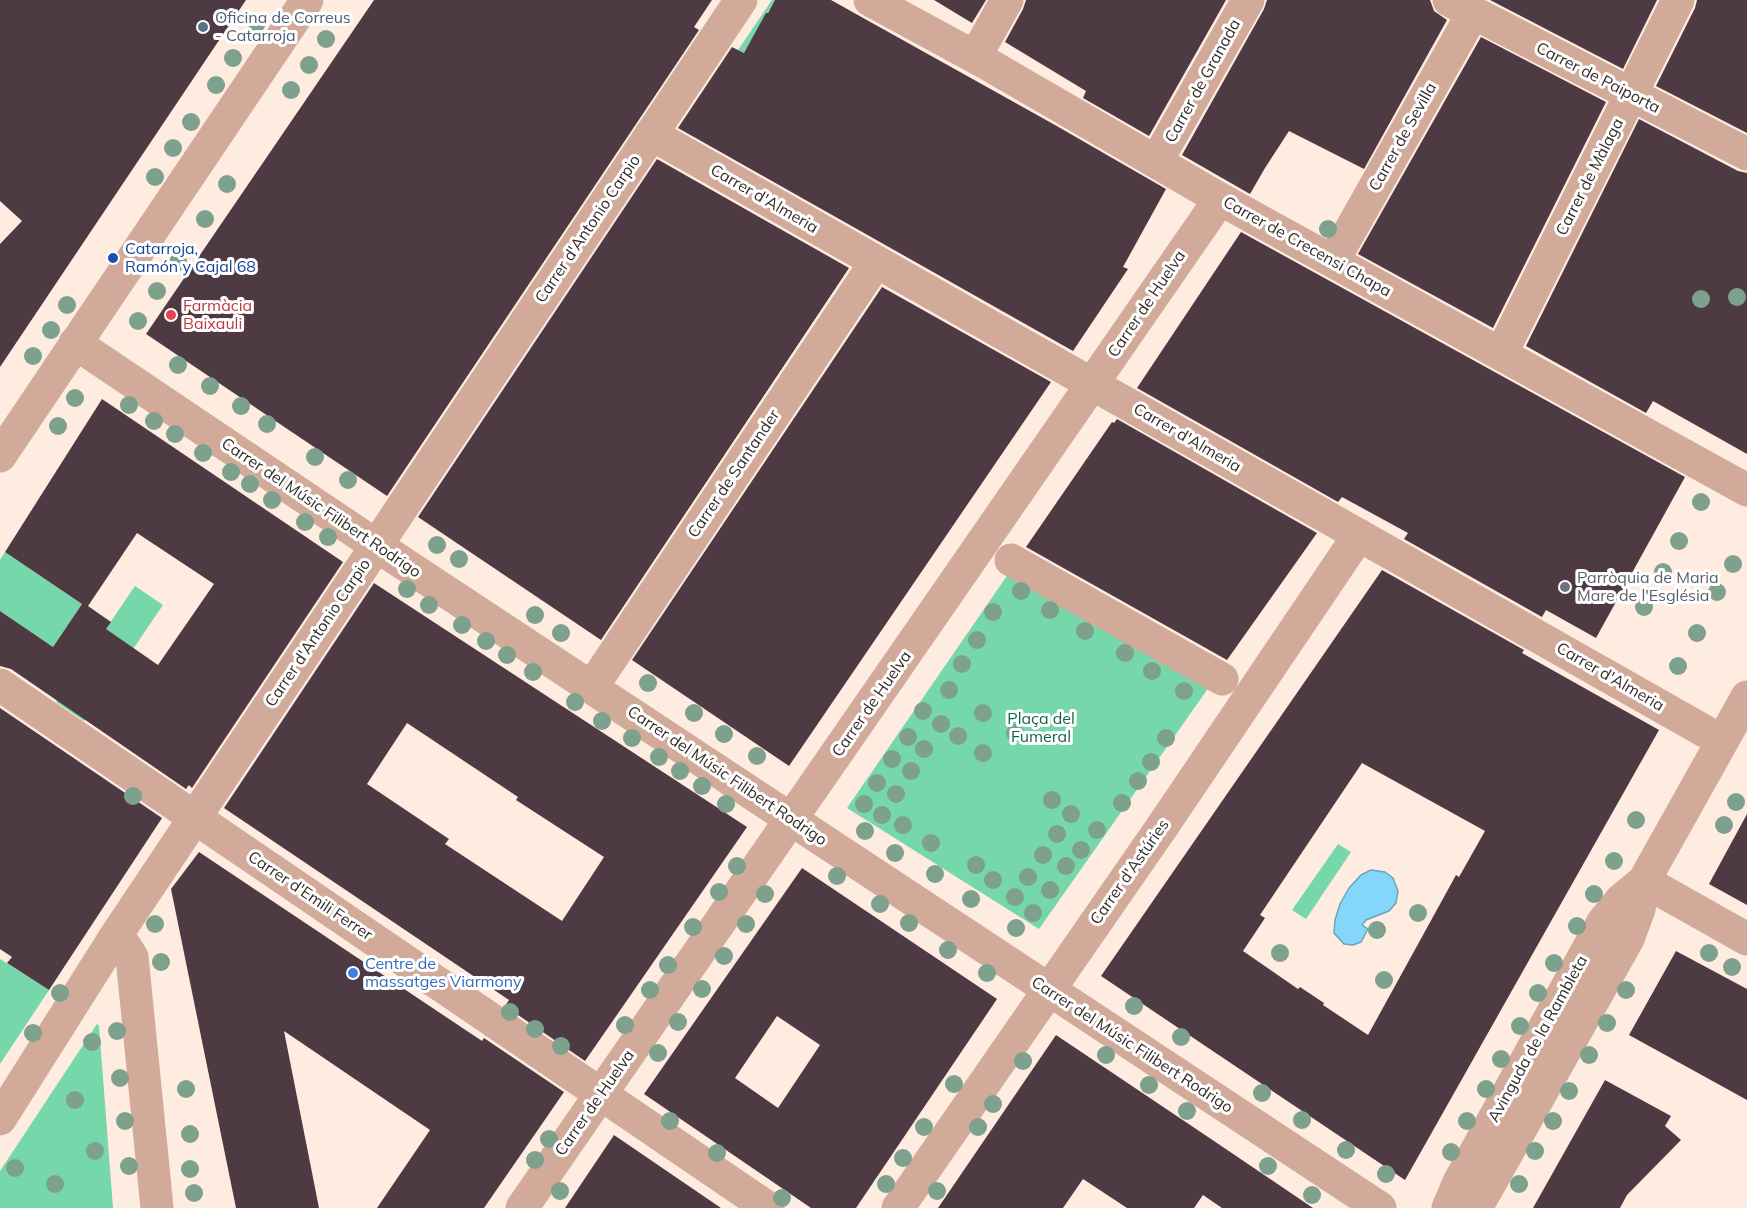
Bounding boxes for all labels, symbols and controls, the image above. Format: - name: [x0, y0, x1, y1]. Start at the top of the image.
- place label: Oficina de Correus - Catarroja: [215, 8, 351, 46]
- street label: Carrer de Granada: [1161, 16, 1245, 146]
- marker: Oficina de Correus - Catarroja: [196, 20, 210, 34]
- street label: Carrer de Paiporta: [1533, 38, 1663, 118]
- street label: Carrer de Sevilla: [1365, 79, 1441, 195]
- street label: Carrer de Màlaga: [1552, 115, 1628, 239]
- street label: Carrer d'Antonio Carpio: [531, 151, 645, 307]
- street label: Carrer d'Almeria: [707, 160, 821, 238]
- street label: Carrer de Crecensi Chapa: [1220, 193, 1394, 301]
- place label: Catarroja, Ramón y Cajal 68: [125, 239, 256, 277]
- street label: Carrer de Huelva: [1104, 247, 1190, 361]
- marker: Catarroja, Ramón y Cajal 68: [106, 251, 120, 265]
- place label: Farmàcia Baixauli: [183, 296, 252, 334]
- marker: Farmàcia Baixauli: [164, 308, 178, 322]
- street label: Carrer d'Almeria: [1130, 399, 1244, 477]
- street label: Carrer de Santander: [684, 406, 784, 542]
- street label: Carrer del Músic Filibert Rodrigo: [218, 434, 424, 582]
- street label: Carrer d'Antonio Carpio: [261, 555, 375, 711]
- place label: Parròquia de Maria Mare de l'Església: [1577, 568, 1719, 606]
- marker: Parròquia de Maria Mare de l'Església: [1558, 580, 1572, 594]
- street label: Carrer d'Almeria: [1553, 638, 1667, 716]
- street label: Carrer de Huelva: [828, 647, 916, 761]
- street label: Carrer del Músic Filibert Rodrigo: [624, 702, 830, 850]
- park label: Plaça del Fumeral: [1007, 709, 1075, 747]
- street label: Carrer d'Astúries: [1087, 816, 1173, 928]
- street label: Carrer d'Emili Ferrer: [244, 847, 376, 945]
- street label: Avinguda de la Rambleta: [1484, 952, 1592, 1126]
- place label: Centre de massatges Viarmony: [365, 954, 521, 992]
- marker: Centre de massatges Viarmony: [346, 966, 360, 980]
- street label: Carrer del Músic Filibert Rodrigo: [1028, 973, 1236, 1117]
- street label: Carrer de Huelva: [551, 1046, 639, 1160]

